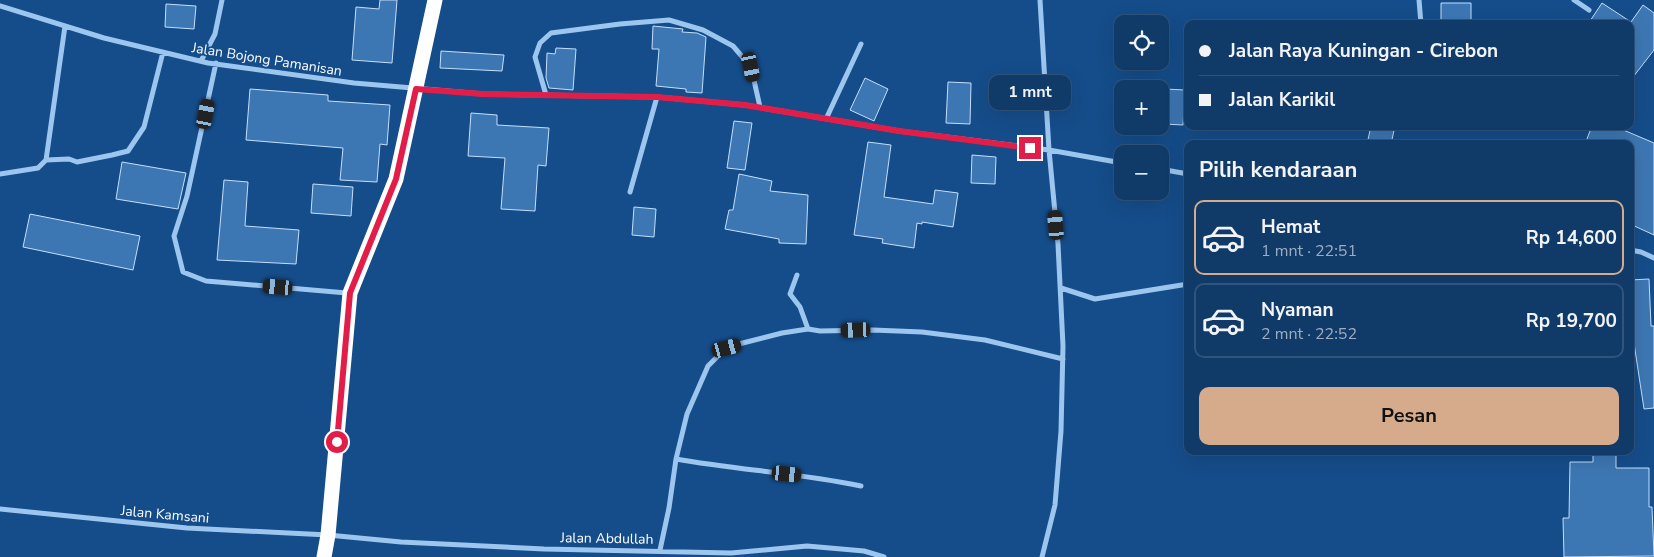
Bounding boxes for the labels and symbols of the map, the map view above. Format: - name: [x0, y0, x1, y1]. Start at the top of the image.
- street label: Jalan Bojong Pamanisan: [189, 38, 343, 81]
- car: [740, 51, 761, 83]
- callout: 1 mnt: [989, 76, 1071, 110]
- car: [195, 98, 216, 130]
- route end: [1019, 137, 1041, 159]
- car: [1047, 209, 1064, 241]
- car: [262, 278, 293, 296]
- car: [840, 322, 871, 338]
- car: [710, 337, 743, 359]
- route start: [326, 431, 348, 453]
- car: [771, 465, 802, 483]
- street label: Jalan Kamsani: [119, 501, 210, 528]
- street label: Jalan Abdullah: [559, 528, 654, 549]

